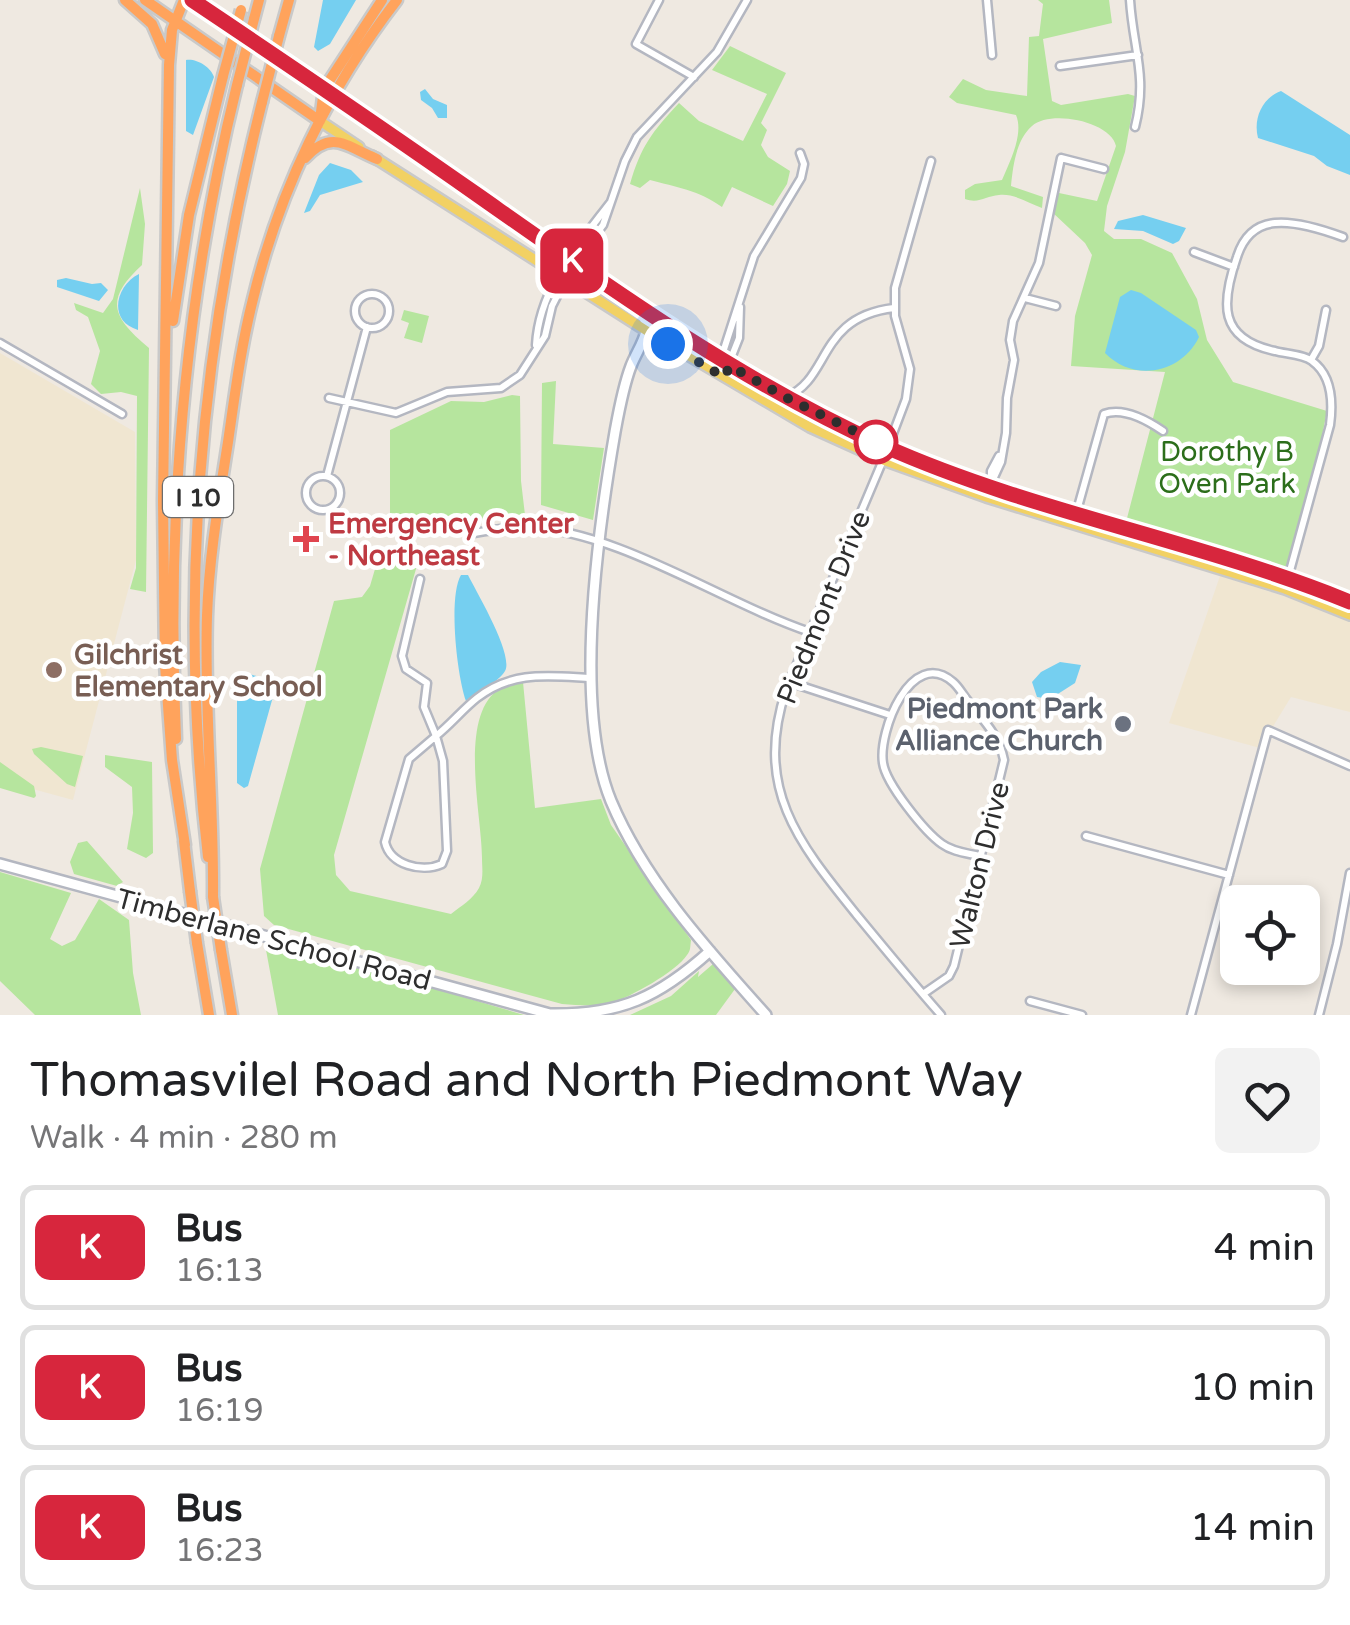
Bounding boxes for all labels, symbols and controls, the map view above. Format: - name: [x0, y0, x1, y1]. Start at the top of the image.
- line badge: K: [540, 228, 604, 294]
- text: K: [560, 240, 584, 282]
- your location: [643, 319, 693, 369]
- unlabelled marker: [855, 421, 897, 463]
- park label: Dorothy B Oven Park: [1158, 435, 1296, 501]
- road number: I 10: [163, 477, 233, 517]
- street label: Piedmont Drive: [770, 506, 878, 709]
- place label: Emergency Center - Northeast: [328, 507, 575, 573]
- marker: Emergency Center - Northeast: [293, 526, 319, 552]
- place label: Gilchrist Elementary School: [74, 638, 323, 704]
- marker: Gilchrist Elementary School: [43, 659, 65, 681]
- place label: Piedmont Park Alliance Church: [895, 692, 1103, 758]
- marker: Piedmont Park Alliance Church: [1112, 713, 1134, 735]
- street label: Walton Drive: [943, 778, 1017, 952]
- street label: Timberlane School Road: [113, 882, 435, 998]
- map controls: [1220, 885, 1320, 985]
- button: locate: [1220, 885, 1320, 985]
- button: heart: [1215, 1048, 1320, 1153]
- text: Thomasvilel Road and North Piedmont Way: [30, 1052, 1023, 1110]
- text: Walk · 4 min · 280 m: [30, 1119, 338, 1157]
- text: Bus: [175, 1206, 242, 1252]
- text: 4 min: [1214, 1225, 1315, 1271]
- text: K: [78, 1226, 102, 1268]
- text: 16:13: [175, 1252, 264, 1290]
- text: Bus: [175, 1346, 242, 1392]
- text: 10 min: [1190, 1365, 1315, 1411]
- text: K: [78, 1366, 102, 1408]
- text: 16:19: [175, 1392, 264, 1430]
- text: Bus: [175, 1486, 242, 1532]
- text: 14 min: [1190, 1505, 1315, 1551]
- text: K: [78, 1506, 102, 1548]
- text: 16:23: [175, 1532, 264, 1570]

